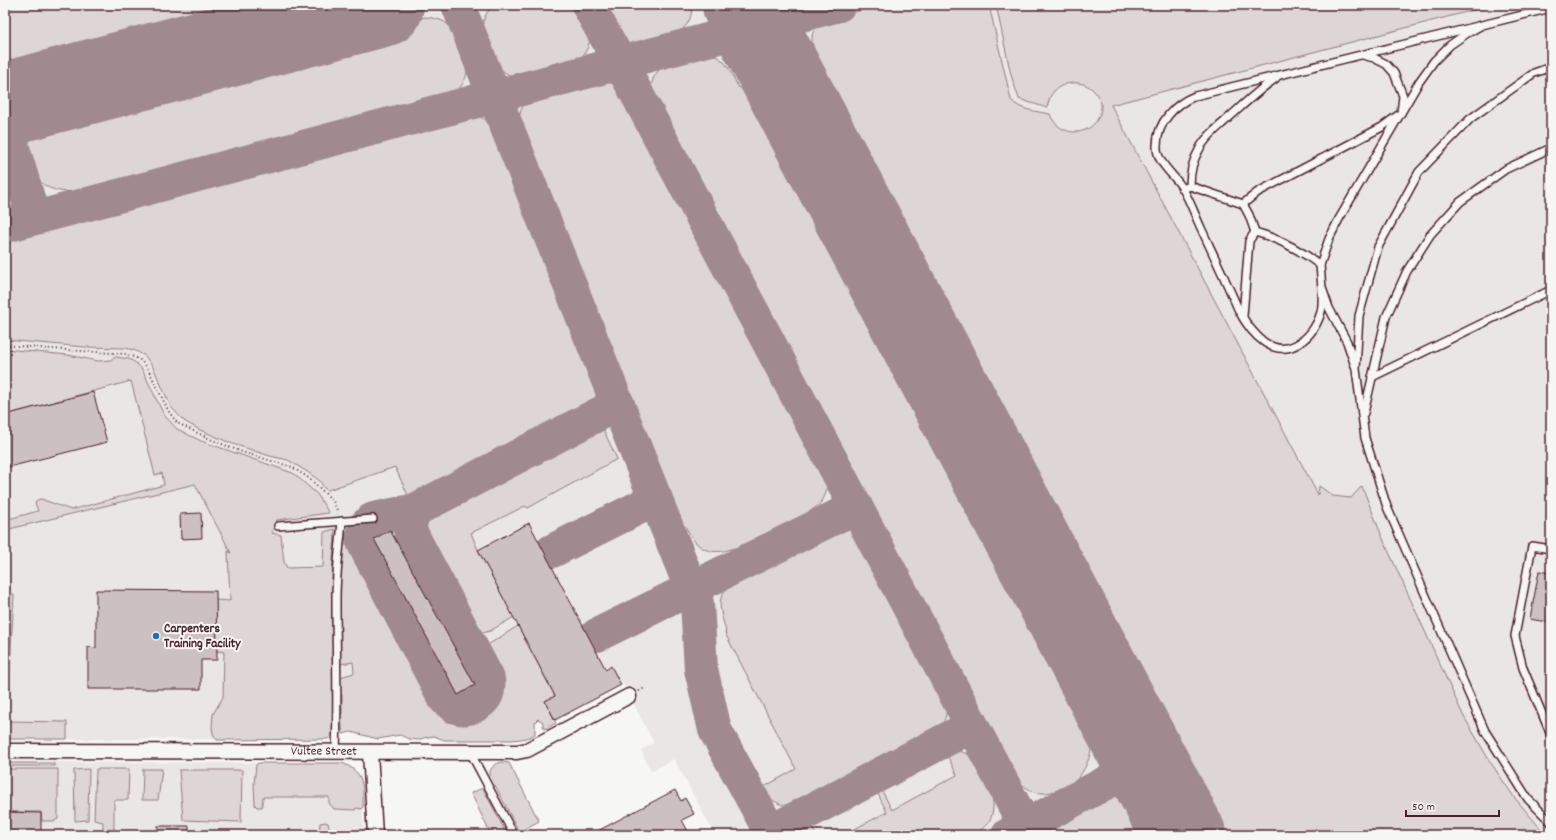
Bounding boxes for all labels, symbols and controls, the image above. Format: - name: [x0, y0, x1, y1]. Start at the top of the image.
- place label: Carpenters Training Facility: [164, 620, 241, 654]
- marker: Carpenters Training Facility: [151, 631, 161, 641]
- street label: Vultee Street: [291, 742, 357, 761]
- scale bar: [1406, 792, 1499, 818]
- text: 50 m: [1412, 799, 1435, 816]

